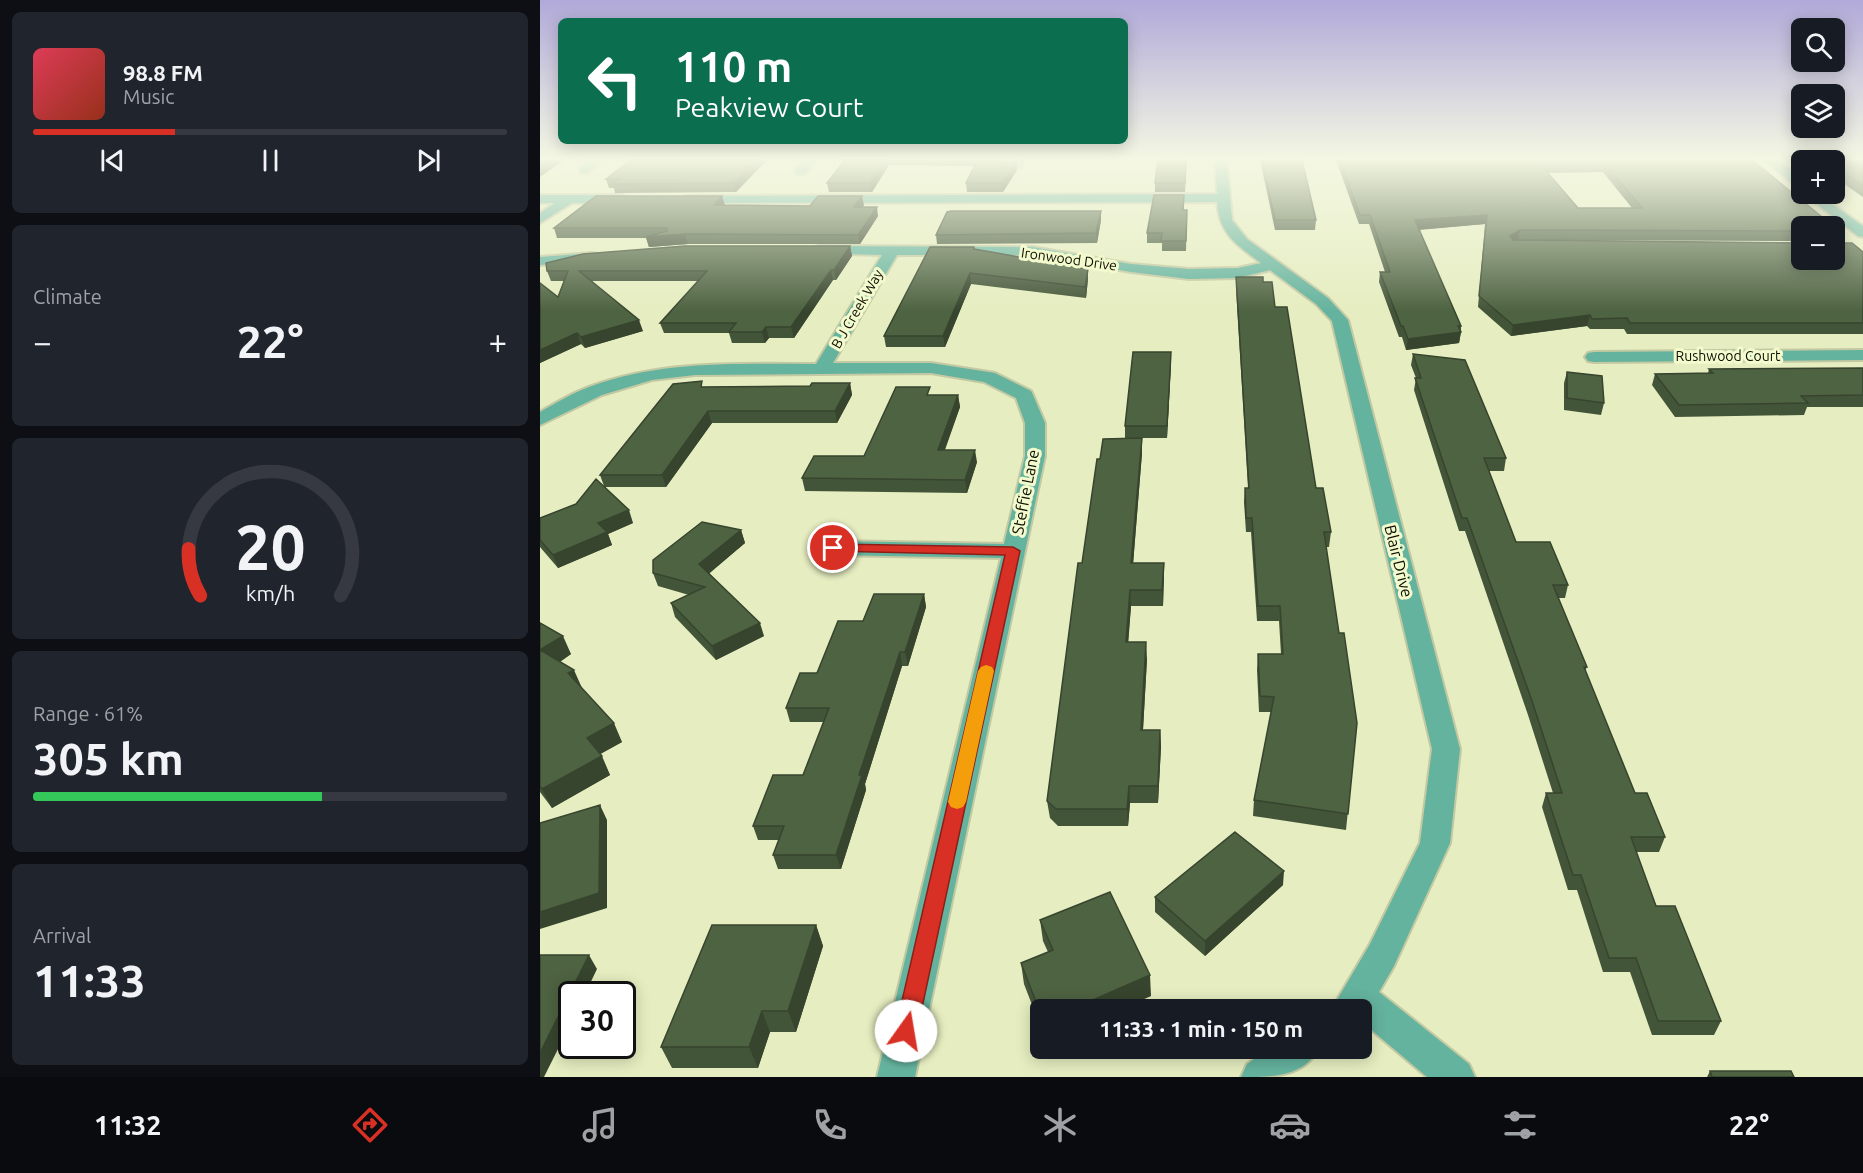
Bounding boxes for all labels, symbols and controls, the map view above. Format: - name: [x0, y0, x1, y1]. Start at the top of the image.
- map controls: [1791, 18, 1845, 270]
- button: search: [1791, 18, 1845, 72]
- icon: left: [576, 42, 654, 120]
- text: 110 m: [675, 43, 792, 90]
- text: 98.8 FM: [123, 60, 203, 85]
- button: layers: [1791, 84, 1845, 138]
- text: Music: [123, 85, 175, 108]
- text: Peakview Court: [675, 92, 863, 122]
- icon: previous: [96, 144, 129, 177]
- icon: pause: [254, 144, 287, 177]
- icon: next: [412, 144, 445, 177]
- button: +: [1791, 150, 1845, 204]
- button: −: [1791, 216, 1845, 270]
- street label: Ironwood Drive: [1020, 244, 1118, 274]
- street label: B J Creek Way: [828, 267, 886, 351]
- text: Climate: [33, 285, 102, 308]
- text: 22°: [237, 316, 303, 367]
- text: −: [33, 323, 52, 360]
- text: +: [488, 323, 507, 360]
- street label: Rushwood Court: [1676, 348, 1781, 364]
- street label: Steffie Lane: [1008, 448, 1042, 536]
- text: 20: [235, 512, 305, 582]
- pin: [807, 522, 858, 573]
- street label: Blair Drive: [1381, 523, 1417, 599]
- icon: arrive: [816, 531, 849, 564]
- text: km/h: [245, 581, 295, 605]
- text: Range · 61%: [33, 702, 143, 725]
- text: 305 km: [33, 733, 184, 784]
- text: Arrival: [33, 924, 91, 947]
- text: 11:33: [33, 955, 146, 1006]
- speed limit sign: 30: [558, 981, 636, 1059]
- position arrow: [874, 999, 938, 1063]
- text: 11:33 · 1 min · 150 m: [1099, 1016, 1303, 1041]
- icon: directions: [349, 1104, 391, 1146]
- icon: music: [579, 1104, 621, 1146]
- icon: phone: [809, 1104, 851, 1146]
- icon: climate: [1039, 1104, 1081, 1146]
- icon: car: [1269, 1104, 1311, 1146]
- icon: filters: [1499, 1104, 1541, 1146]
- text: 11:32: [94, 1110, 162, 1140]
- text: 22°: [1729, 1110, 1769, 1140]

